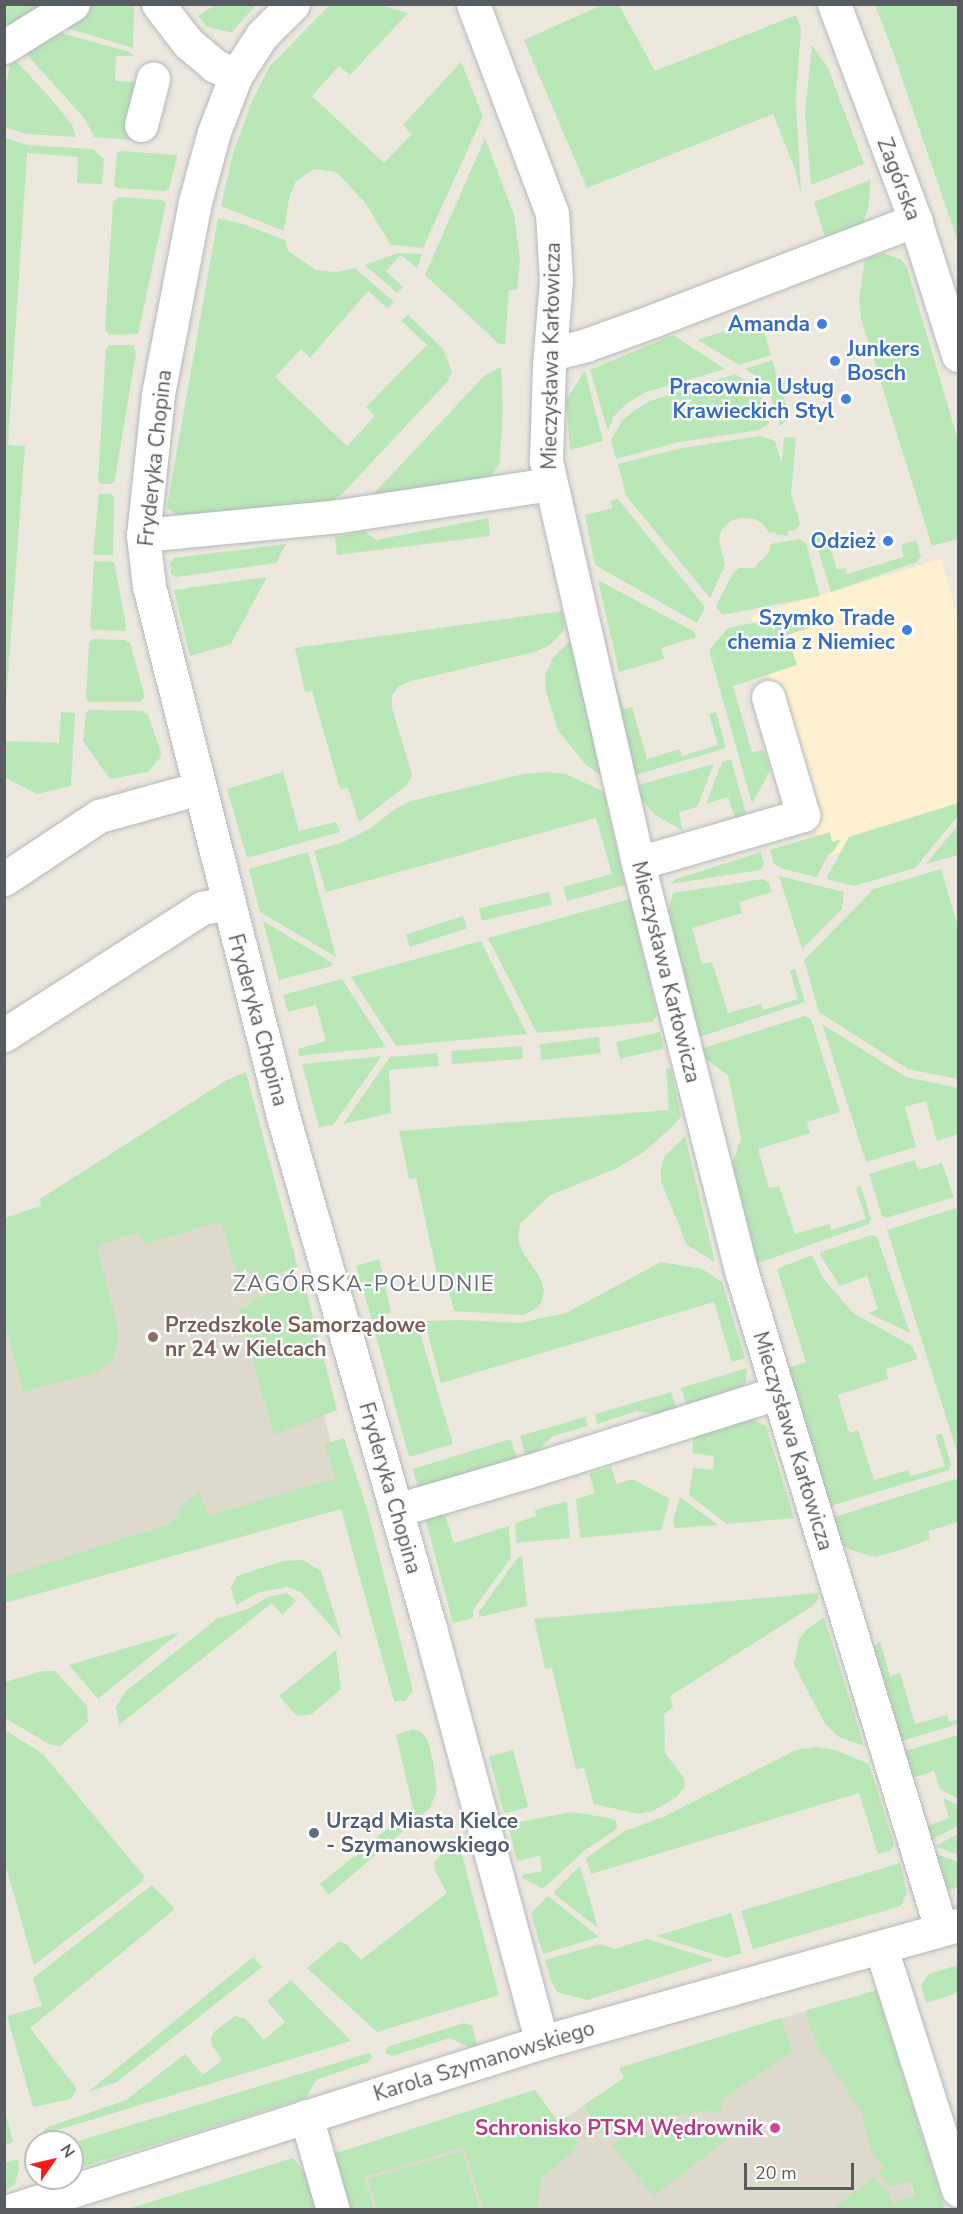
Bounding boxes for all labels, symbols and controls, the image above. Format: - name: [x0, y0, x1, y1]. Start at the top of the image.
- street label: Zagórska: [872, 134, 926, 224]
- street label: Mieczysława Karłowicza: [536, 242, 566, 470]
- place label: Amanda: [728, 311, 810, 337]
- marker: Amanda: [815, 317, 829, 331]
- place label: Junkers Bosch: [847, 336, 920, 386]
- marker: Junkers Bosch: [828, 354, 842, 368]
- street label: Fryderyka Chopina: [133, 369, 177, 547]
- place label: Pracownia Usług Krawieckich Styl: [669, 374, 834, 424]
- marker: Pracownia Usług Krawieckich Styl: [839, 392, 853, 406]
- place label: Odzież: [810, 528, 876, 554]
- marker: Odzież: [881, 534, 895, 548]
- place label: Szymko Trade chemia z Niemiec: [727, 605, 895, 655]
- marker: Szymko Trade chemia z Niemiec: [900, 623, 914, 637]
- street label: Mieczysława Karłowicza: [626, 859, 706, 1085]
- street label: Fryderyka Chopina: [223, 931, 293, 1109]
- district label: ZAGÓRSKA-POŁUDNIE: [233, 1272, 495, 1298]
- place label: Przedszkole Samorządowe nr 24 w Kielcach: [165, 1312, 426, 1362]
- street label: Mieczysława Karłowicza: [748, 1328, 838, 1554]
- marker: Przedszkole Samorządowe nr 24 w Kielcach: [146, 1330, 160, 1344]
- street label: Fryderyka Chopina: [353, 1399, 427, 1577]
- place label: Urząd Miasta Kielce - Szymanowskiego: [326, 1808, 518, 1858]
- marker: Urząd Miasta Kielce - Szymanowskiego: [307, 1826, 321, 1840]
- street label: Karola Szymanowskiego: [370, 2015, 598, 2107]
- place label: Schronisko PTSM Wędrownik: [475, 2115, 763, 2141]
- marker: Schronisko PTSM Wędrownik: [768, 2121, 782, 2135]
- north arrow: [24, 2130, 84, 2190]
- text: N: [55, 2140, 80, 2162]
- scale bar: [747, 2151, 856, 2189]
- text: 20 m: [755, 2161, 797, 2185]

